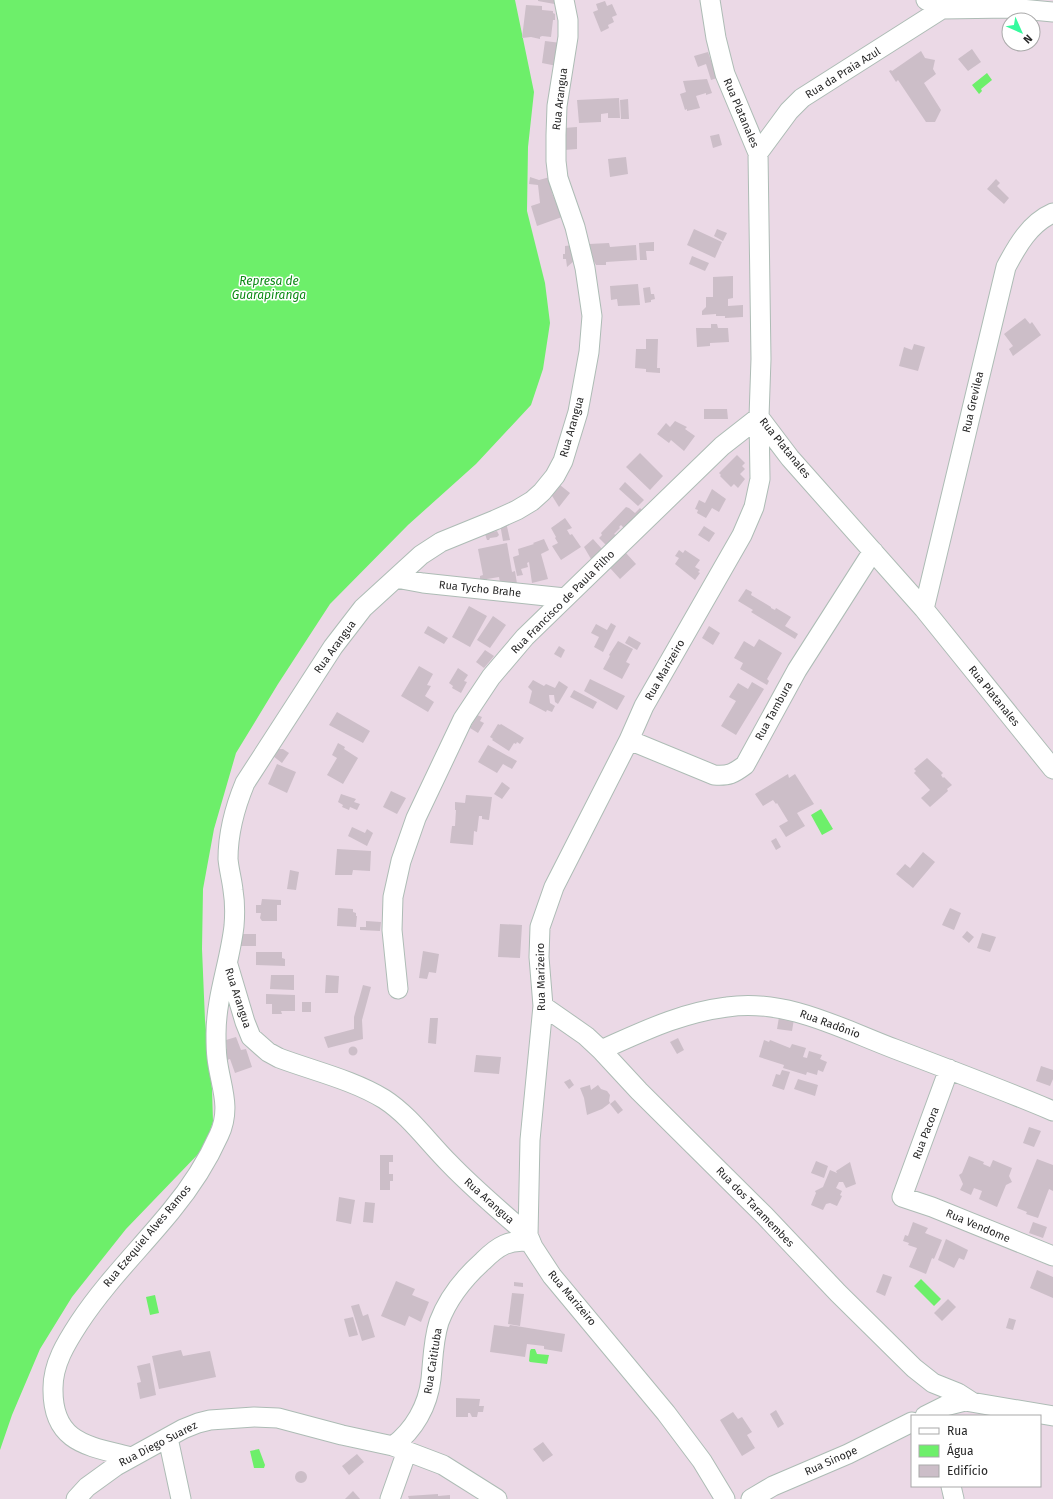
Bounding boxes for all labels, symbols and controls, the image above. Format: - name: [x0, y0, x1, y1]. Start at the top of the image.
- north arrow: [1001, 12, 1041, 52]
- text: N: [1021, 32, 1035, 46]
- street label: Rua da Praia Azul: [803, 45, 883, 101]
- street label: Rua Arangua: [550, 67, 570, 131]
- street label: Rua Platanales: [721, 76, 761, 150]
- water label: Represa de Guarapiranga: [232, 274, 306, 302]
- street label: Rua Grevilea: [960, 370, 986, 434]
- street label: Rua Arangua: [557, 395, 587, 459]
- street label: Rua Platanales: [757, 415, 813, 481]
- street label: Rua Francisco de Paula Filho: [509, 548, 617, 656]
- street label: Rua Tycho Brahe: [438, 578, 522, 600]
- street label: Rua Arangua: [311, 618, 359, 676]
- street label: Rua Marizeiro: [642, 637, 688, 703]
- street label: Rua Platanales: [966, 663, 1022, 729]
- street label: Rua Tambura: [752, 679, 796, 743]
- street label: Rua Marizeiro: [534, 943, 548, 1011]
- street label: Rua Arangua: [222, 966, 254, 1030]
- street label: Rua Radônio: [798, 1007, 862, 1041]
- street label: Rua Pacora: [910, 1105, 942, 1161]
- street label: Rua dos Taramembes: [713, 1164, 797, 1250]
- street label: Rua Arangua: [461, 1175, 517, 1227]
- street label: Rua Ezequiel Alves Ramos: [101, 1182, 193, 1290]
- street label: Rua Vendome: [944, 1207, 1012, 1245]
- street label: Rua Marizeiro: [545, 1268, 599, 1328]
- street label: Rua Caitituba: [421, 1327, 445, 1395]
- legend: [911, 1415, 1041, 1487]
- street label: Rua Diego Suarez: [117, 1419, 199, 1469]
- text: Rua: [947, 1424, 968, 1438]
- text: Água: [947, 1443, 974, 1458]
- street label: Rua Sinope: [803, 1444, 859, 1478]
- text: Edifício: [947, 1464, 988, 1478]

